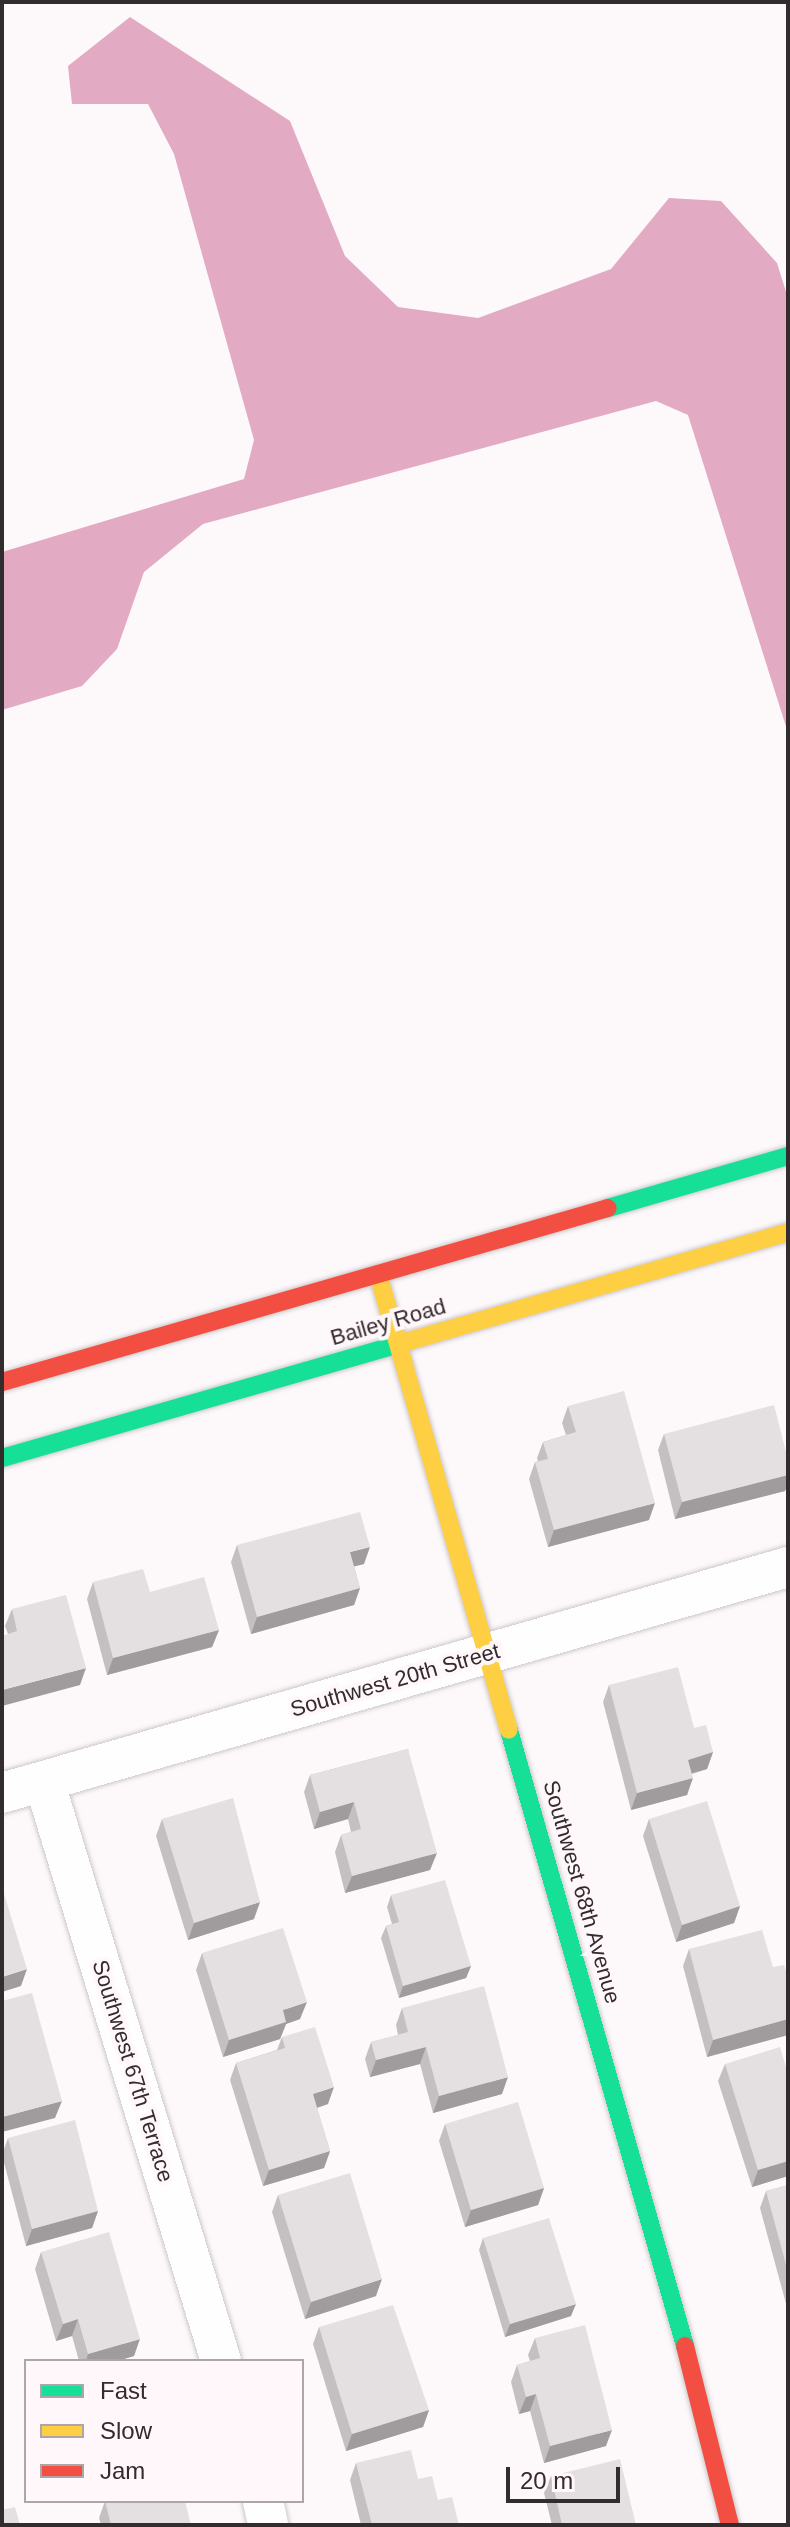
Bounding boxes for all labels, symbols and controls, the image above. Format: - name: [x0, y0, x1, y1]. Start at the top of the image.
- street label: Bailey Road: [327, 1293, 449, 1351]
- street label: Southwest 20th Street: [287, 1637, 503, 1723]
- street label: Southwest 68th Avenue: [537, 1777, 627, 2007]
- street label: Southwest 67th Terrace: [87, 1957, 179, 2185]
- legend: [24, 2359, 304, 2503]
- text: Fast: [100, 2377, 147, 2404]
- text: Slow: [100, 2417, 152, 2444]
- scale bar: [510, 2451, 624, 2501]
- text: Jam: [100, 2457, 145, 2484]
- text: 20 m: [520, 2467, 573, 2494]

